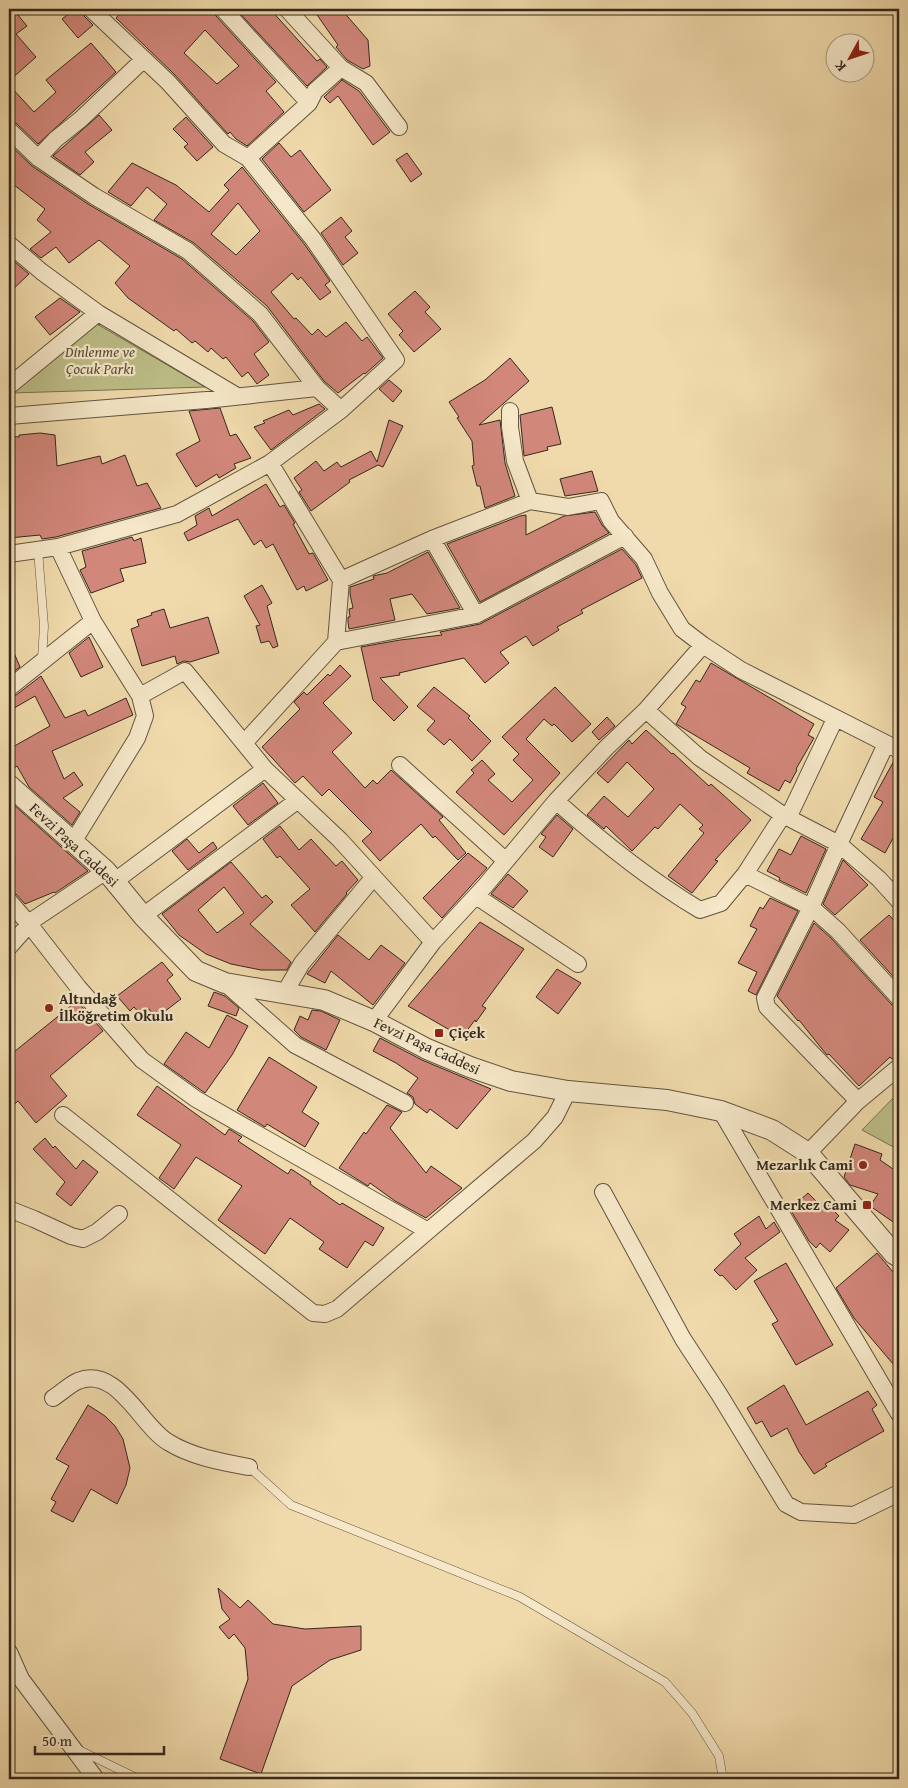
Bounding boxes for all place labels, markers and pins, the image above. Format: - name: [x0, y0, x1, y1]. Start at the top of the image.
- place label: Altındağ İlköğretim Okulu: [59, 988, 174, 1026]
- marker: Altındağ İlköğretim Okulu: [43, 1002, 55, 1014]
- place label: Çiçek: [449, 1022, 485, 1043]
- marker: Çiçek: [433, 1027, 445, 1039]
- place label: Mezarlık Cami: [756, 1154, 853, 1175]
- marker: Mezarlık Cami: [857, 1159, 869, 1171]
- place label: Merkez Cami: [770, 1194, 857, 1215]
- marker: Merkez Cami: [861, 1199, 873, 1211]

